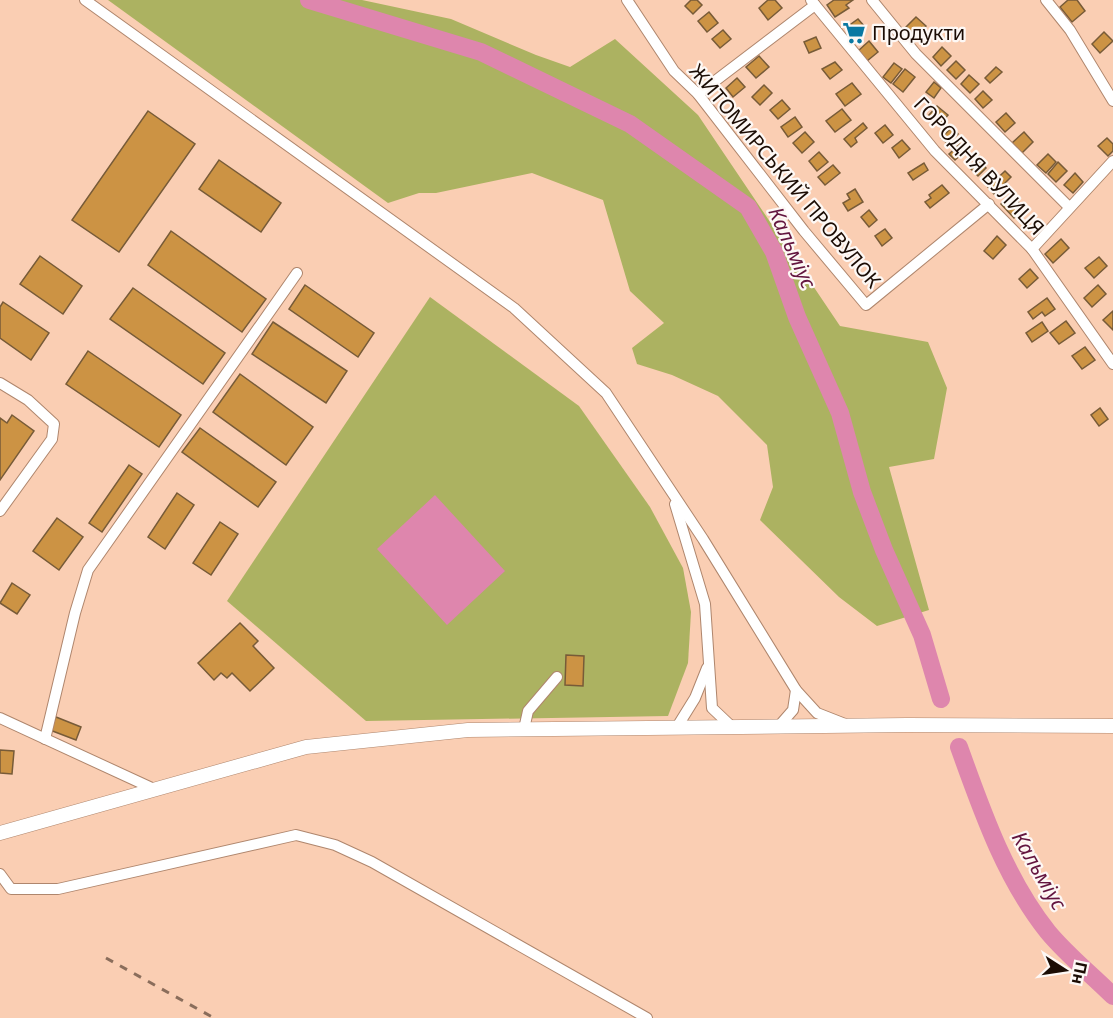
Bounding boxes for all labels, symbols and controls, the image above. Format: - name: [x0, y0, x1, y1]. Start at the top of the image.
- place label: Продукти: [872, 19, 965, 46]
- supermarket icon: Продукти: [841, 20, 867, 46]
- street label: ЖИТОМИРСЬКИЙ ПРОВУЛОК: [684, 58, 888, 294]
- street label: ГОРОДНЯ ВУЛИЦЯ: [908, 91, 1051, 241]
- water label: Кальміус: [763, 202, 823, 293]
- water label: Кальміус: [1006, 826, 1074, 915]
- north arrow: [1035, 940, 1095, 1000]
- text: Пн: [1067, 960, 1093, 987]

